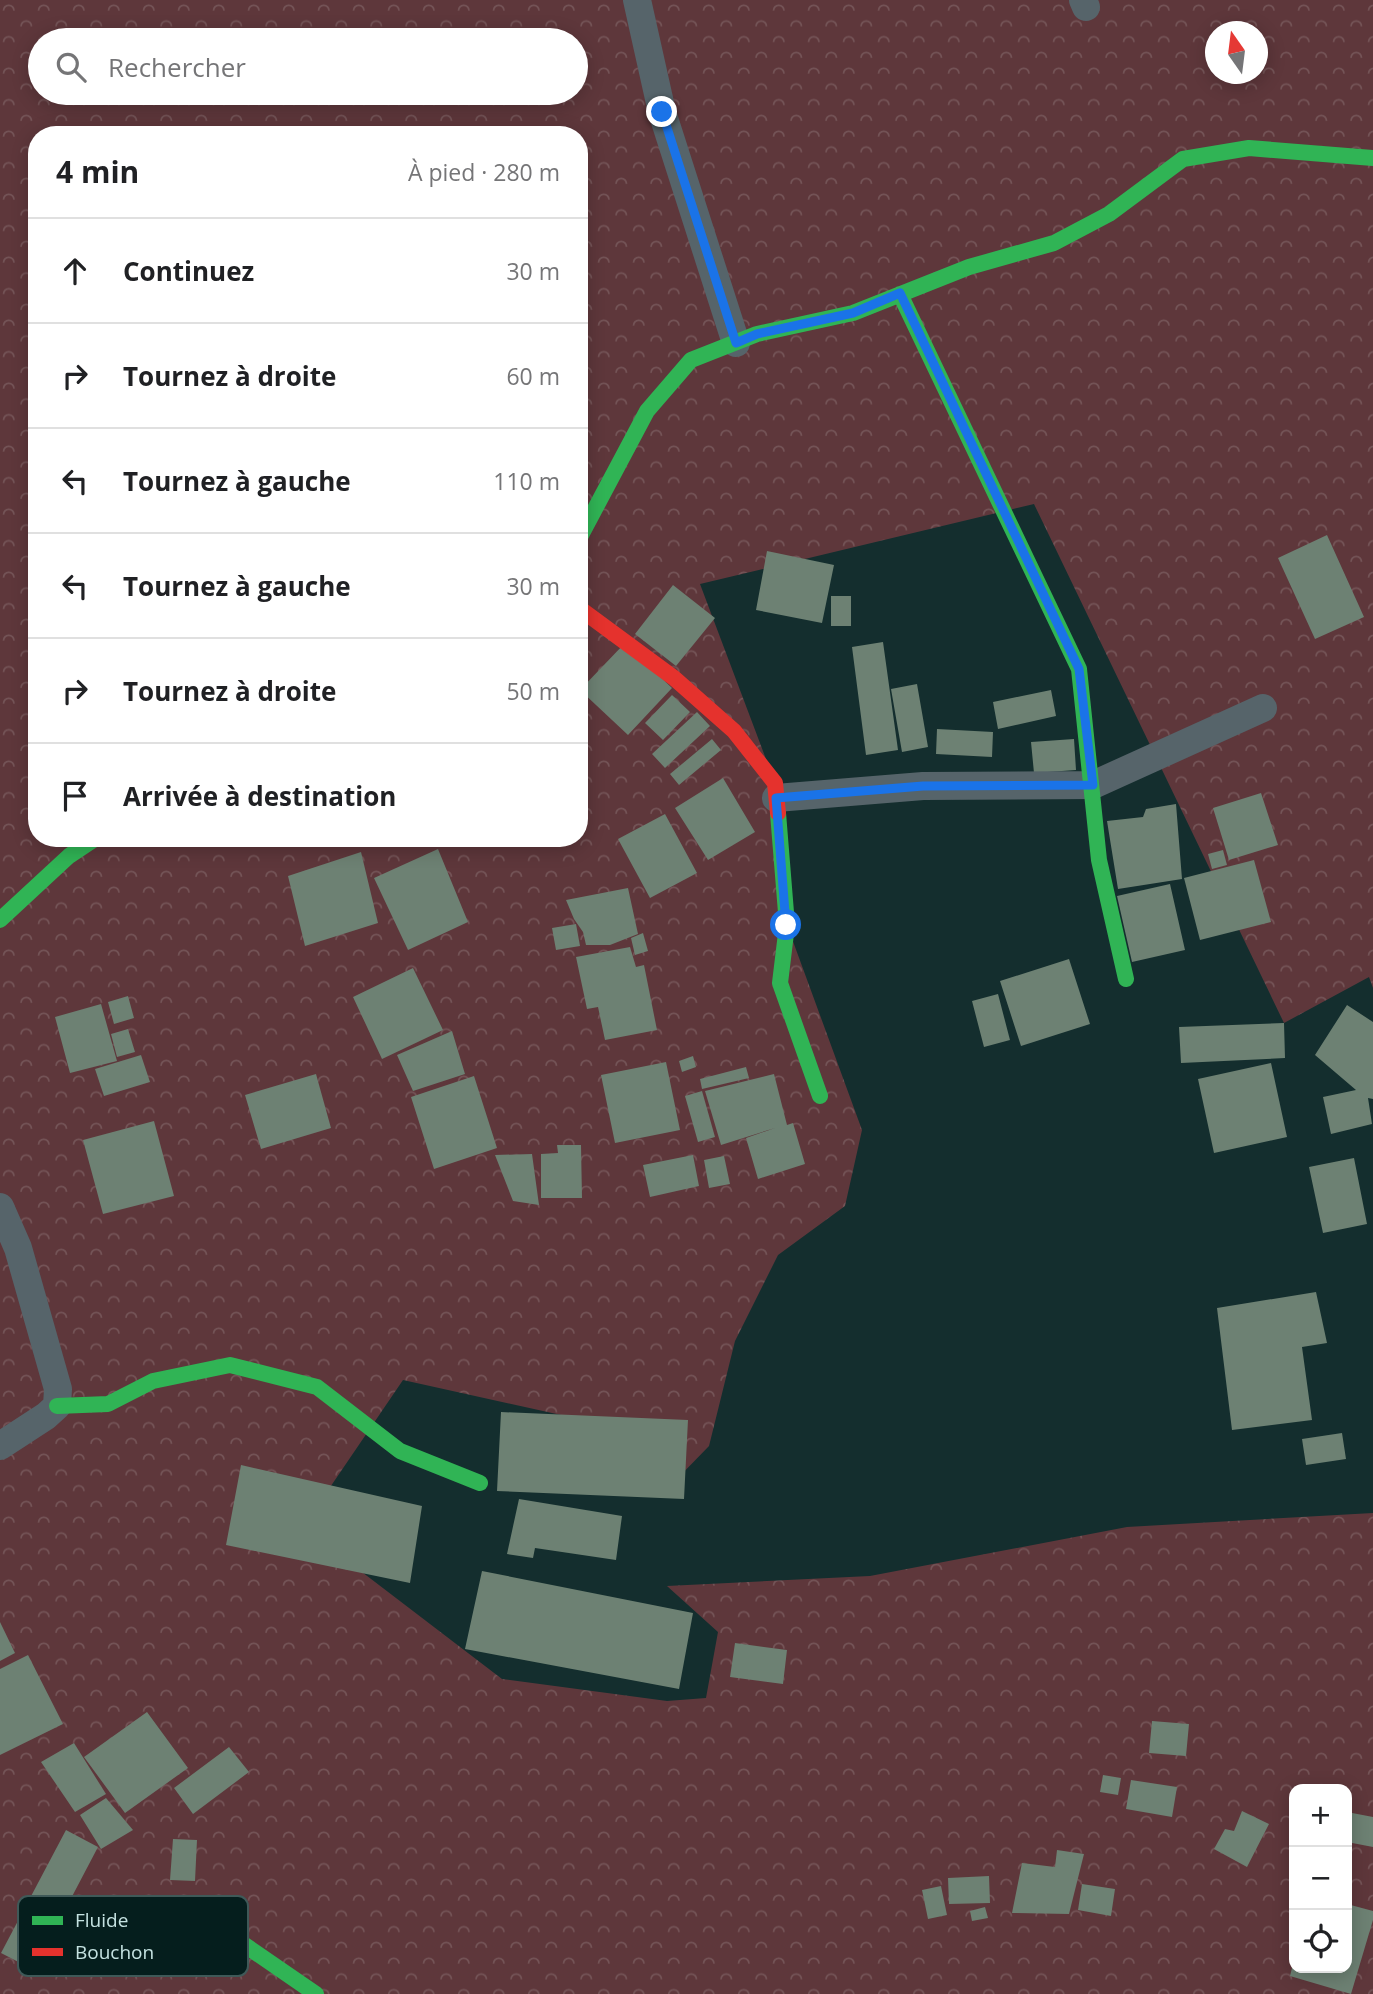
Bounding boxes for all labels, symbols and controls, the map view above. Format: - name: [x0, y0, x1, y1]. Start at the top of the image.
- north arrow: [1205, 21, 1268, 84]
- search box: [28, 28, 588, 105]
- icon: search: [52, 48, 90, 86]
- text: Rechercher: [108, 49, 246, 85]
- route end: [646, 96, 677, 127]
- text: 4 min: [56, 151, 139, 192]
- text: À pied · 280 m: [408, 156, 560, 188]
- icon: ahead: [56, 252, 94, 290]
- text: Continuez: [123, 253, 254, 289]
- text: 30 m: [506, 255, 560, 287]
- icon: right: [56, 357, 94, 395]
- text: Tournez à droite: [123, 358, 336, 394]
- text: 60 m: [506, 360, 560, 392]
- icon: left: [56, 462, 94, 500]
- text: Tournez à gauche: [123, 463, 351, 499]
- text: 110 m: [493, 465, 560, 497]
- icon: left: [56, 567, 94, 605]
- text: Tournez à gauche: [123, 568, 351, 604]
- text: 30 m: [506, 570, 560, 602]
- icon: right: [56, 672, 94, 710]
- text: Tournez à droite: [123, 673, 336, 709]
- text: 50 m: [506, 675, 560, 707]
- icon: arrive: [56, 777, 94, 815]
- text: Arrivée à destination: [123, 778, 396, 814]
- route start: [770, 909, 801, 940]
- map controls: [1289, 1784, 1352, 1973]
- button: +: [1289, 1784, 1352, 1847]
- button: −: [1289, 1847, 1352, 1910]
- legend: [18, 1896, 248, 1976]
- text: Fluide: [75, 1907, 128, 1933]
- button: locate: [1289, 1910, 1352, 1973]
- text: Bouchon: [75, 1939, 154, 1965]

